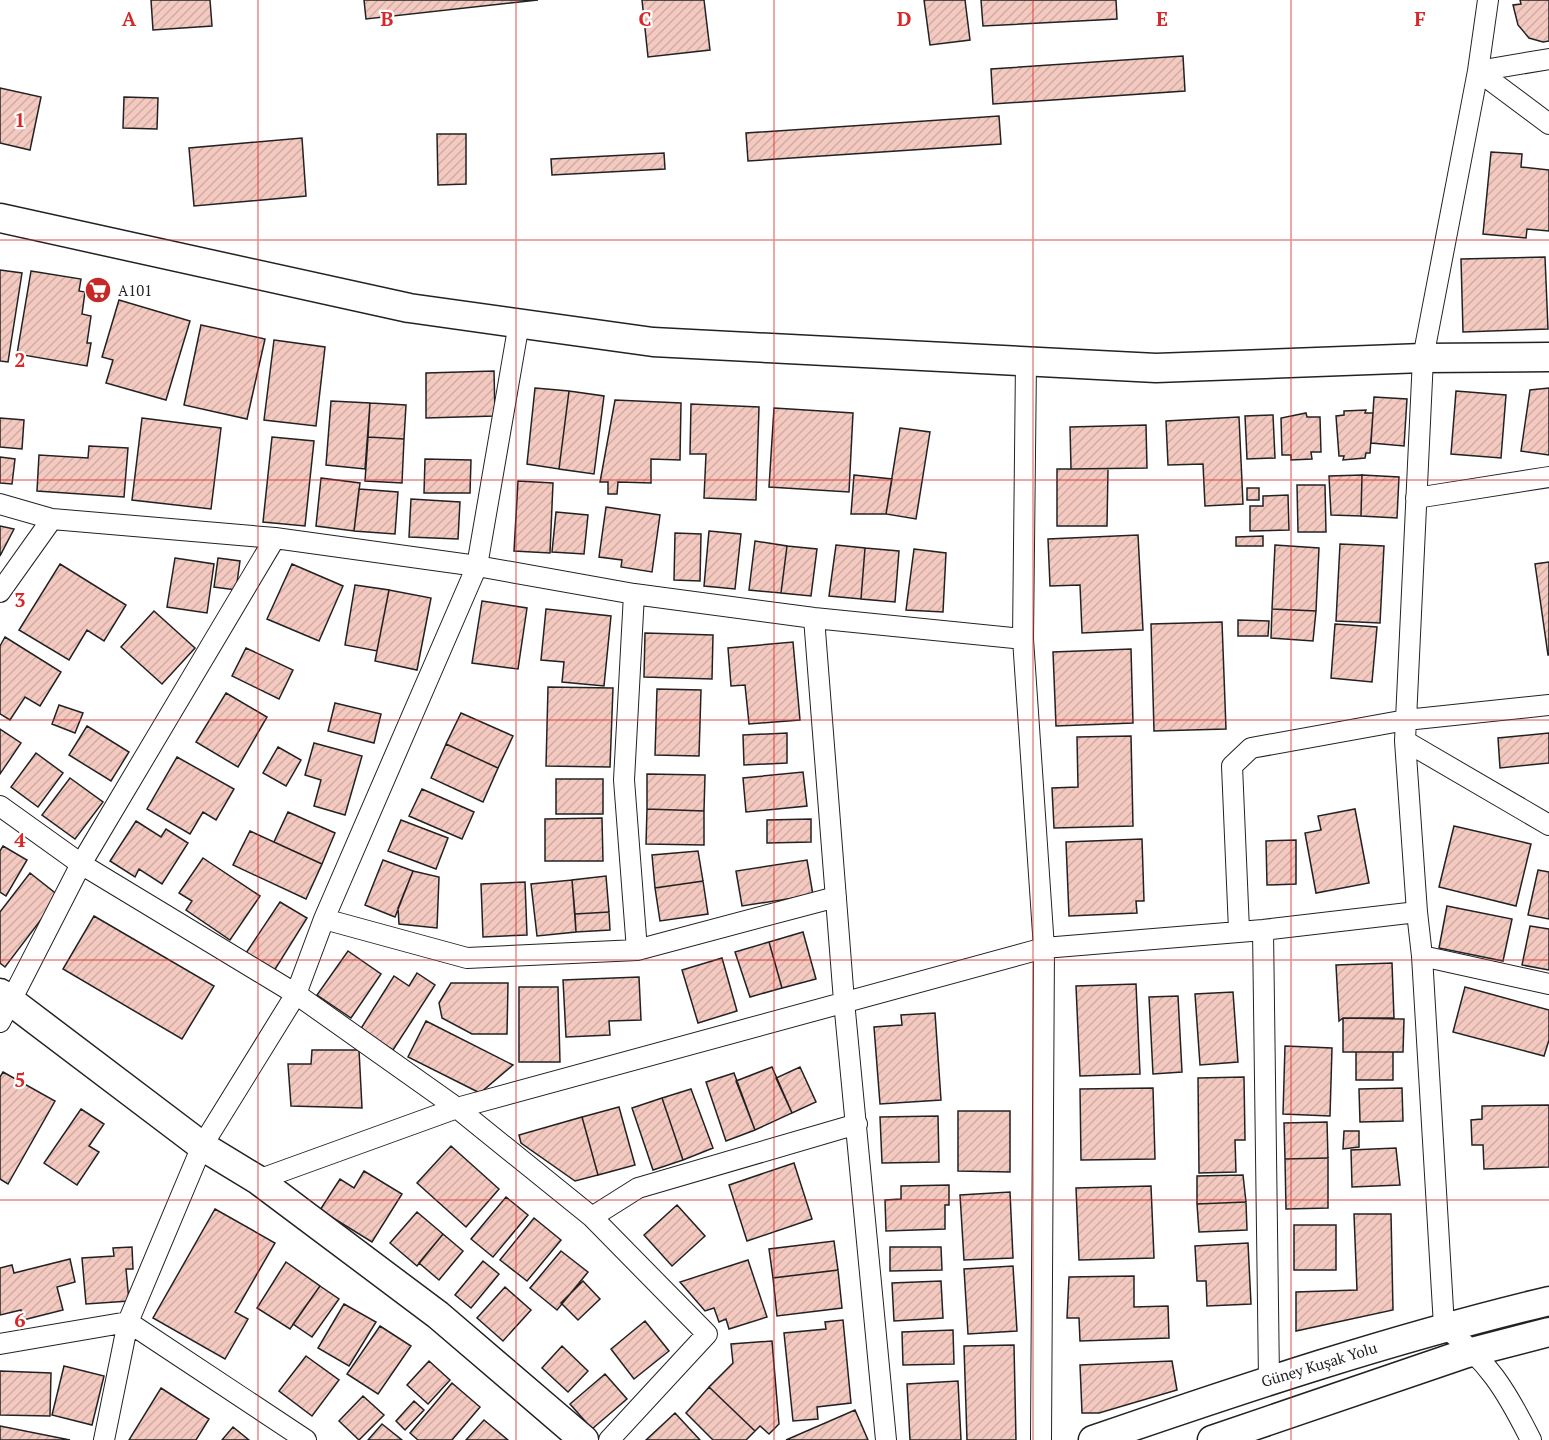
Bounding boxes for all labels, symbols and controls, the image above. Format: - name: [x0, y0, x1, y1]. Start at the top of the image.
- text: A: [122, 5, 137, 32]
- text: B: [381, 5, 394, 32]
- text: C: [638, 5, 652, 32]
- text: D: [897, 5, 911, 32]
- text: E: [1156, 5, 1168, 32]
- text: F: [1414, 5, 1426, 32]
- text: 1: [14, 106, 26, 133]
- supermarket icon: A101: [83, 275, 113, 305]
- place label: A101: [118, 280, 152, 300]
- text: 2: [14, 346, 26, 373]
- text: 3: [14, 586, 26, 613]
- text: 4: [14, 826, 26, 853]
- text: 5: [14, 1066, 26, 1093]
- text: 6: [14, 1306, 26, 1333]
- street label: Güney Kuşak Yolu: [1259, 1337, 1380, 1391]

